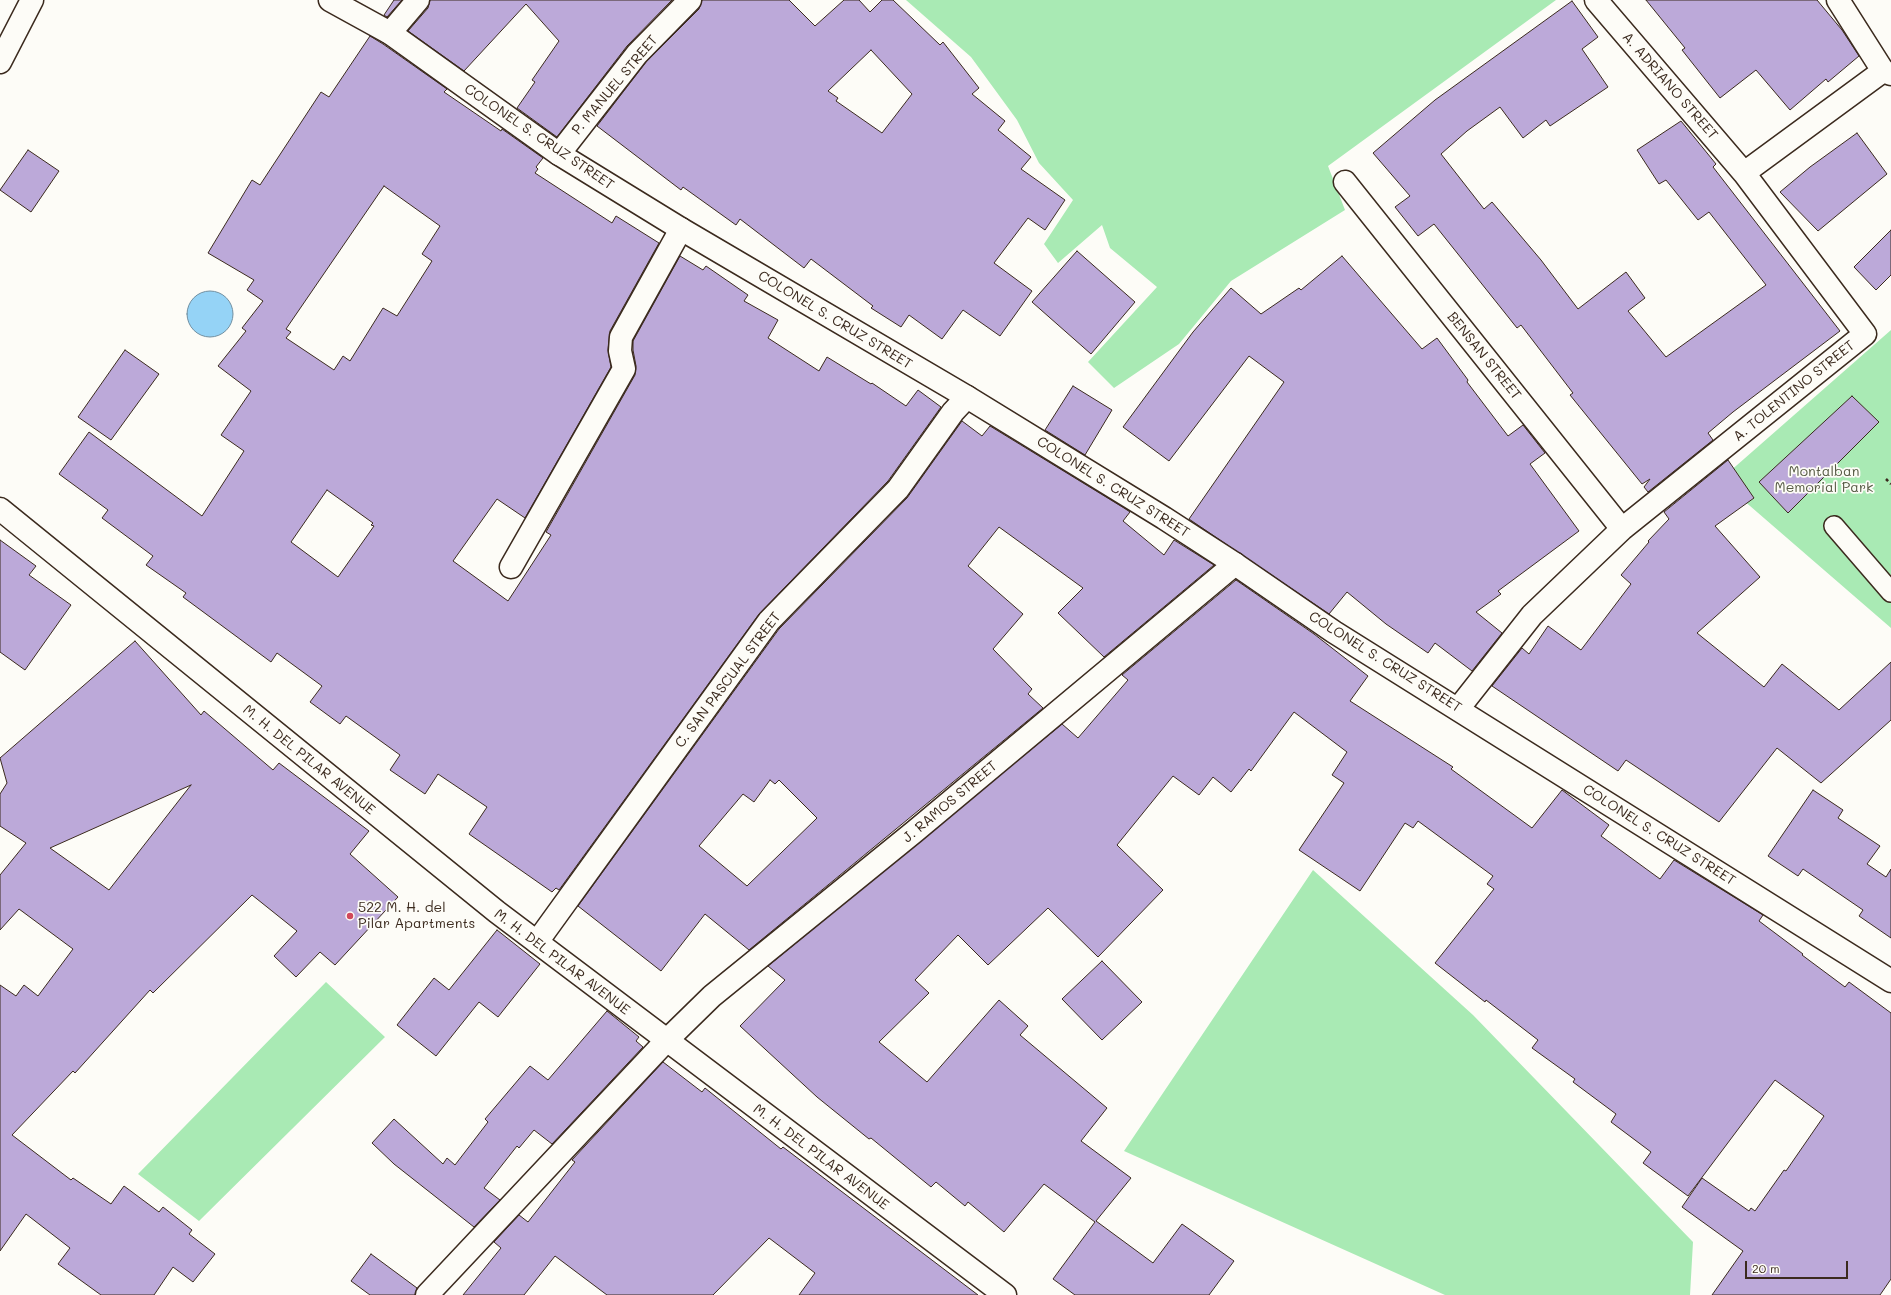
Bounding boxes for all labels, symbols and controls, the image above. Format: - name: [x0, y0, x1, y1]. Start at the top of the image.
- street label: A. ADRIANO STREET: [1619, 29, 1721, 143]
- street label: P. MANUEL STREET: [569, 32, 661, 138]
- street label: COLONEL S. CRUZ STREET: [461, 81, 617, 193]
- street label: COLONEL S. CRUZ STREET: [755, 267, 915, 373]
- street label: BENSAN STREET: [1444, 309, 1524, 403]
- street label: A. TOLENTINO STREET: [1730, 337, 1858, 445]
- street label: COLONEL S. CRUZ STREET: [1034, 433, 1192, 541]
- park label: Montalban Memorial Park: [1774, 464, 1874, 496]
- street label: COLONEL S. CRUZ STREET: [1306, 608, 1464, 716]
- street label: C. SAN PASCUAL STREET: [672, 609, 784, 751]
- street label: M. H. DEL PILAR AVENUE: [239, 701, 379, 819]
- street label: J. RAMOS STREET: [899, 758, 1001, 846]
- street label: COLONEL S. CRUZ STREET: [1580, 781, 1738, 889]
- place label: 522 M. H. del Pilar Apartments: [358, 900, 475, 932]
- street label: M. H. DEL PILAR AVENUE: [491, 906, 633, 1018]
- marker: 522 M. H. del Pilar Apartments: [345, 911, 355, 921]
- street label: M. H. DEL PILAR AVENUE: [750, 1101, 892, 1213]
- scale bar: [1747, 1253, 1850, 1279]
- text: 20 m: [1752, 1260, 1780, 1276]

